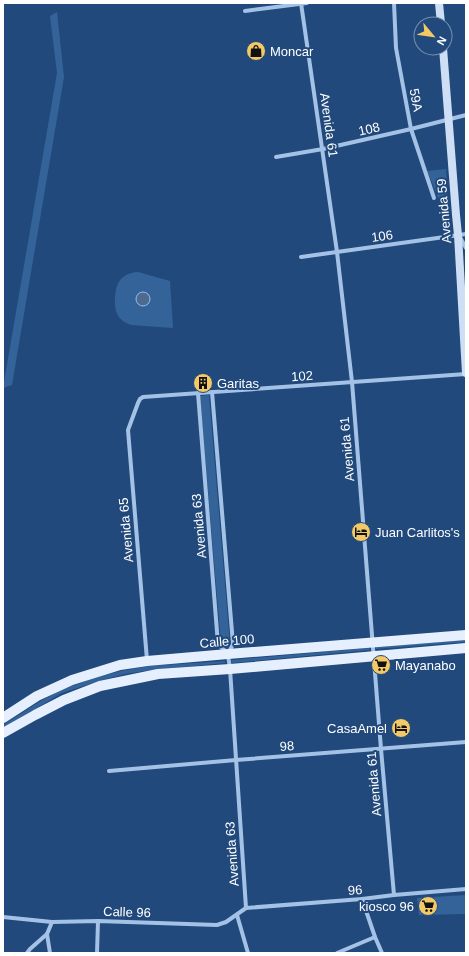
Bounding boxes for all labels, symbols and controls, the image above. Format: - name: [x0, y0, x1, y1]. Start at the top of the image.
- north arrow: [413, 16, 453, 56]
- text: N: [435, 34, 449, 47]
- shop icon: Moncar: [245, 40, 267, 62]
- place label: Moncar: [270, 44, 314, 59]
- street label: 59A: [406, 87, 426, 113]
- street label: Avenida 61: [317, 92, 341, 158]
- street label: 108: [357, 119, 381, 139]
- street label: Avenida 59: [434, 178, 454, 244]
- street label: 106: [370, 227, 394, 245]
- street label: 102: [291, 368, 313, 384]
- building icon: Garitas: [192, 372, 214, 394]
- place label: Garitas: [217, 376, 259, 391]
- street label: Avenida 61: [337, 416, 357, 482]
- street label: Avenida 63: [189, 493, 209, 559]
- street label: Avenida 65: [116, 497, 136, 563]
- hotel icon: Juan Carlitos's: [350, 521, 372, 543]
- place label: Juan Carlitos's: [375, 525, 460, 540]
- street label: Calle 100: [199, 631, 255, 651]
- supermarket icon: Mayanabo: [370, 654, 392, 676]
- place label: Mayanabo: [395, 658, 456, 673]
- hotel icon: CasaAmel: [390, 717, 412, 739]
- place label: CasaAmel: [327, 721, 387, 736]
- street label: 98: [279, 738, 295, 754]
- street label: Avenida 61: [364, 751, 384, 817]
- street label: Avenida 63: [222, 821, 242, 887]
- street label: 96: [347, 882, 363, 898]
- supermarket icon: kiosco 96: [417, 895, 439, 917]
- place label: kiosco 96: [359, 899, 414, 914]
- street label: Calle 96: [103, 904, 151, 920]

